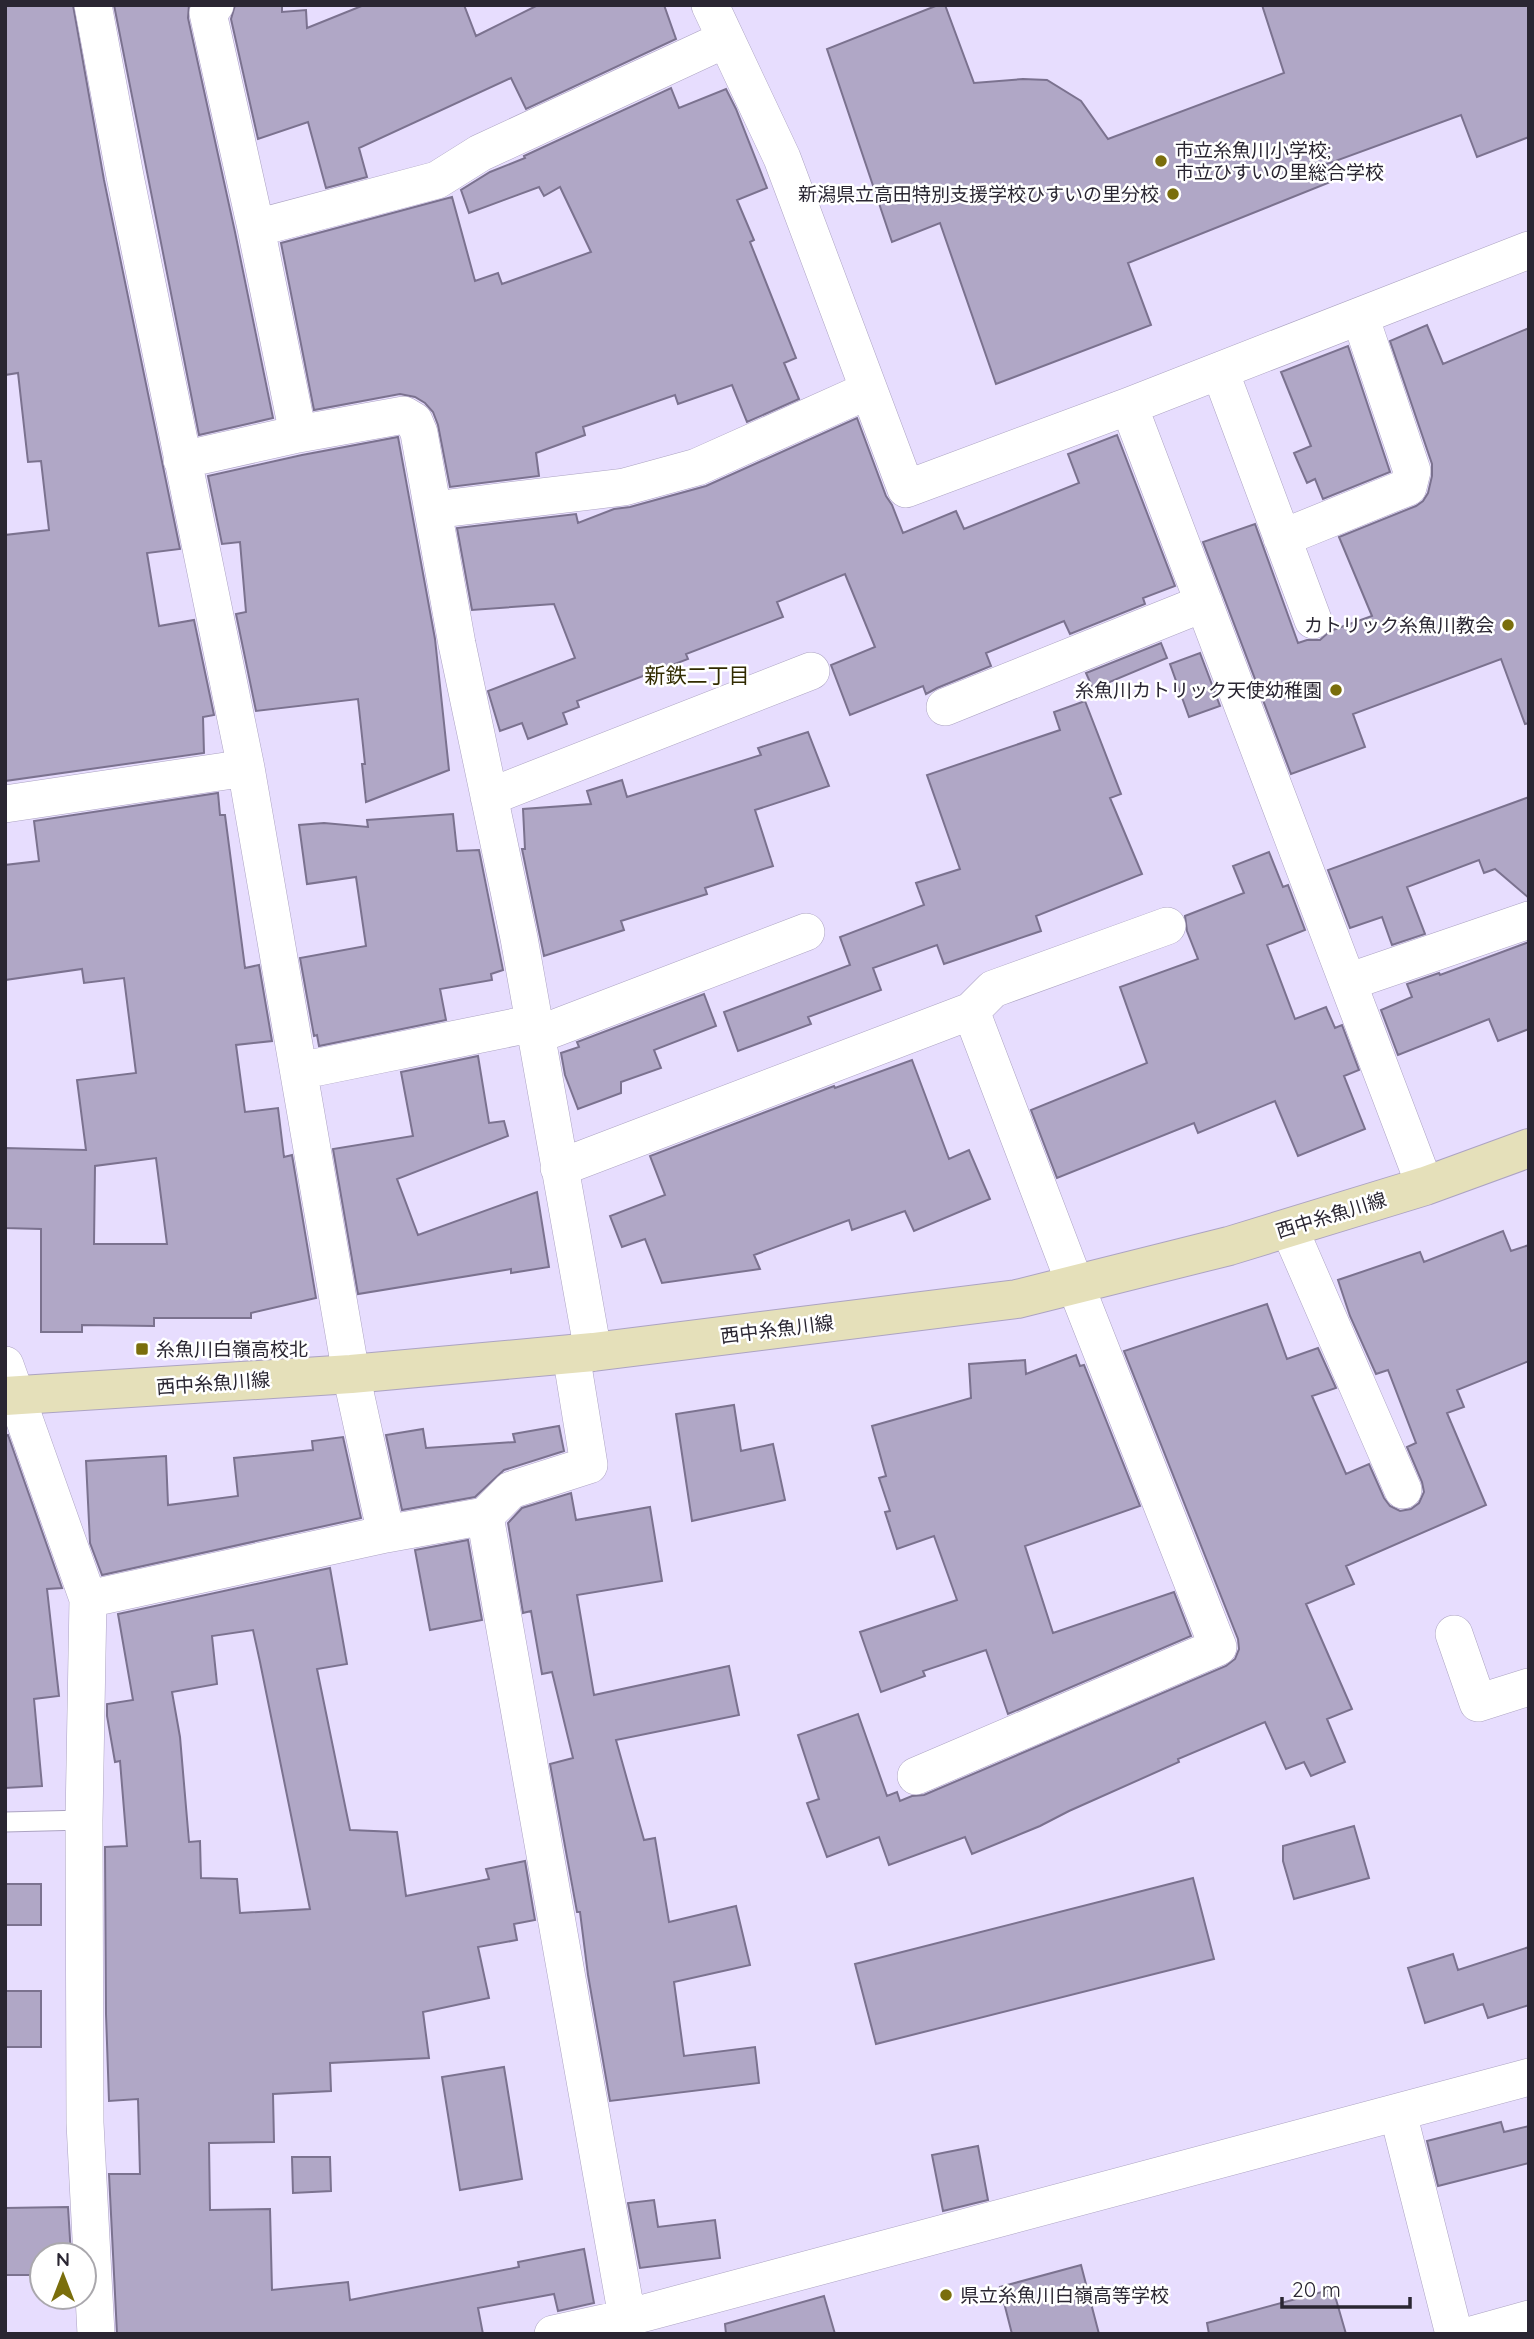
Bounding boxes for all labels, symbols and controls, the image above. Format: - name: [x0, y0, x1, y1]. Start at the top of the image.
- place label: 市立糸魚川小学校; 市立ひすいの里総合学校: [1175, 138, 1384, 184]
- marker: 市立糸魚川小学校; 市立ひすいの里総合学校: [1153, 153, 1169, 169]
- place label: 新潟県立高田特別支援学校ひすいの里分校: [798, 182, 1159, 206]
- marker: 新潟県立高田特別支援学校ひすいの里分校: [1165, 186, 1181, 202]
- place label: カトリック糸魚川教会: [1304, 613, 1494, 637]
- marker: カトリック糸魚川教会: [1500, 617, 1516, 633]
- district label: 新鉄二丁目: [645, 662, 750, 688]
- place label: 糸魚川カトリック天使幼稚園: [1075, 678, 1322, 702]
- marker: 糸魚川カトリック天使幼稚園: [1328, 682, 1344, 698]
- street label: 西中糸魚川線: [1273, 1187, 1389, 1243]
- street label: 西中糸魚川線: [719, 1310, 835, 1348]
- place label: 糸魚川白嶺高校北: [156, 1337, 308, 1361]
- marker: 糸魚川白嶺高校北: [134, 1341, 150, 1357]
- street label: 西中糸魚川線: [155, 1367, 271, 1399]
- north arrow: [28, 2241, 98, 2311]
- text: N: [56, 2247, 70, 2271]
- scale bar: [1282, 2266, 1410, 2310]
- text: 20 m: [1292, 2276, 1341, 2302]
- place label: 県立糸魚川白嶺高等学校: [960, 2283, 1169, 2307]
- marker: 県立糸魚川白嶺高等学校: [938, 2287, 954, 2303]

